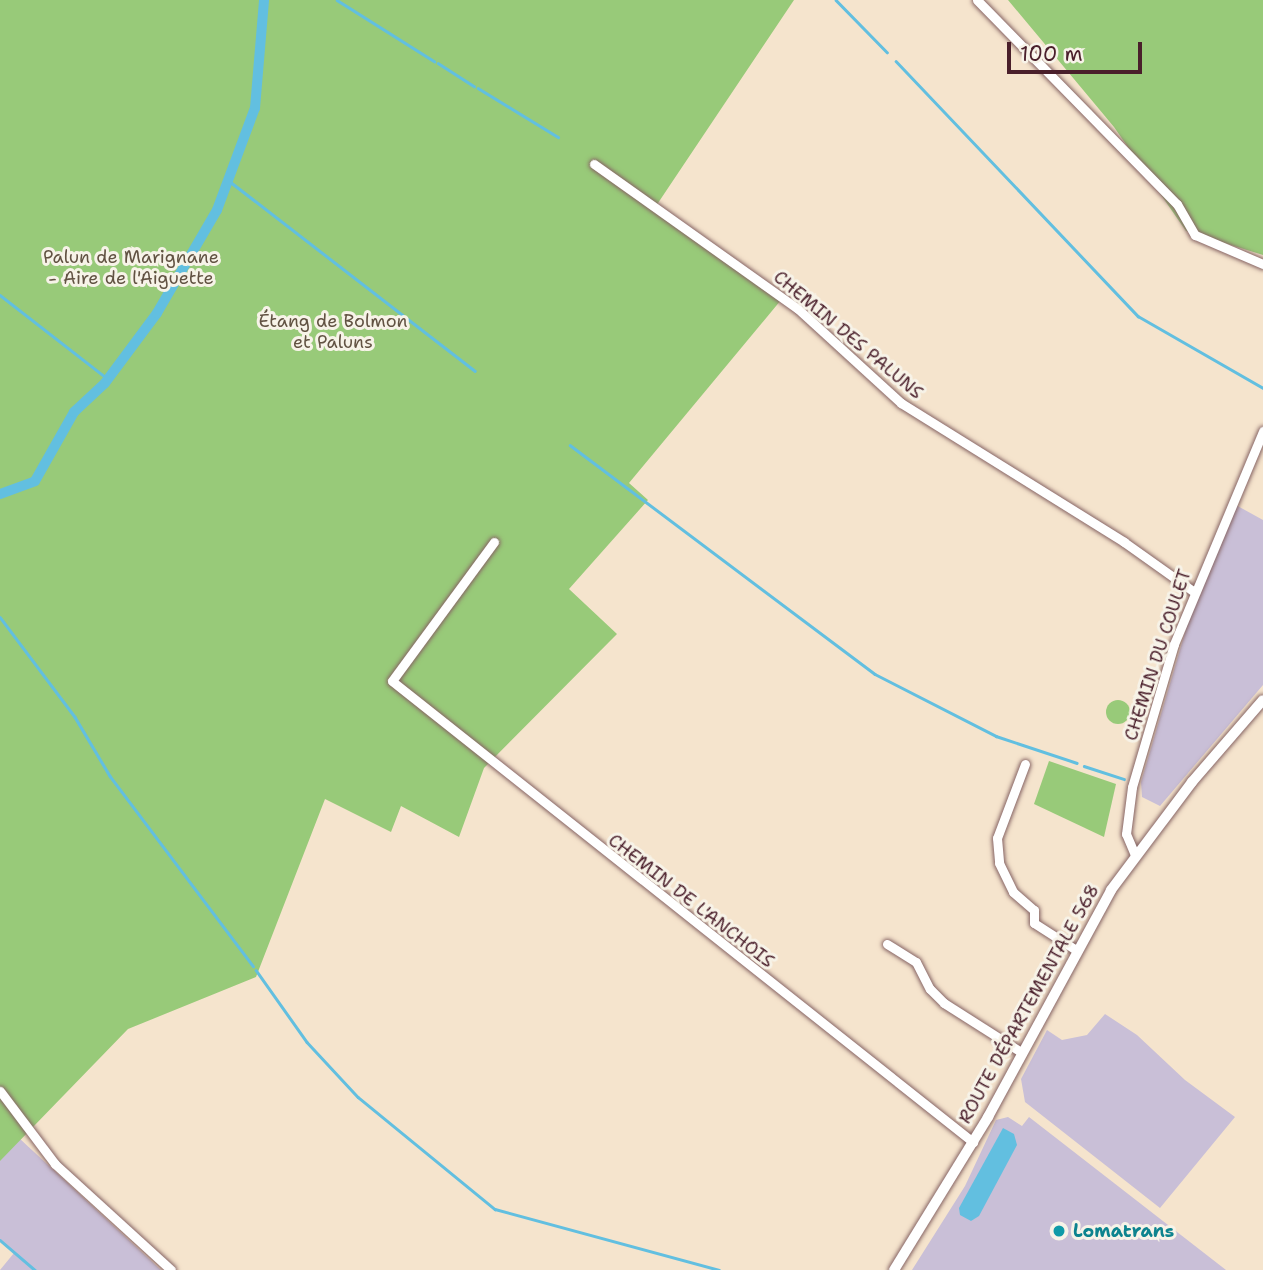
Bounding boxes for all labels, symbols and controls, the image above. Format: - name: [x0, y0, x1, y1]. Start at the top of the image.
- scale bar: [1011, 28, 1146, 72]
- text: 100 m: [1020, 40, 1083, 68]
- park label: Palun de Marignane - Aire de l'Aiguette: [43, 247, 219, 290]
- street label: CHEMIN DES PALUNS: [769, 266, 927, 404]
- park label: Étang de Bolmon et Paluns: [258, 311, 408, 354]
- street label: CHEMIN DU COULET: [1120, 567, 1196, 743]
- street label: CHEMIN DE L'ANCHOIS: [604, 830, 778, 972]
- street label: ROUTE DÉPARTEMENTALE 568: [954, 881, 1104, 1127]
- place label: Lomatrans: [1073, 1220, 1174, 1242]
- marker: Lomatrans: [1051, 1223, 1067, 1239]

